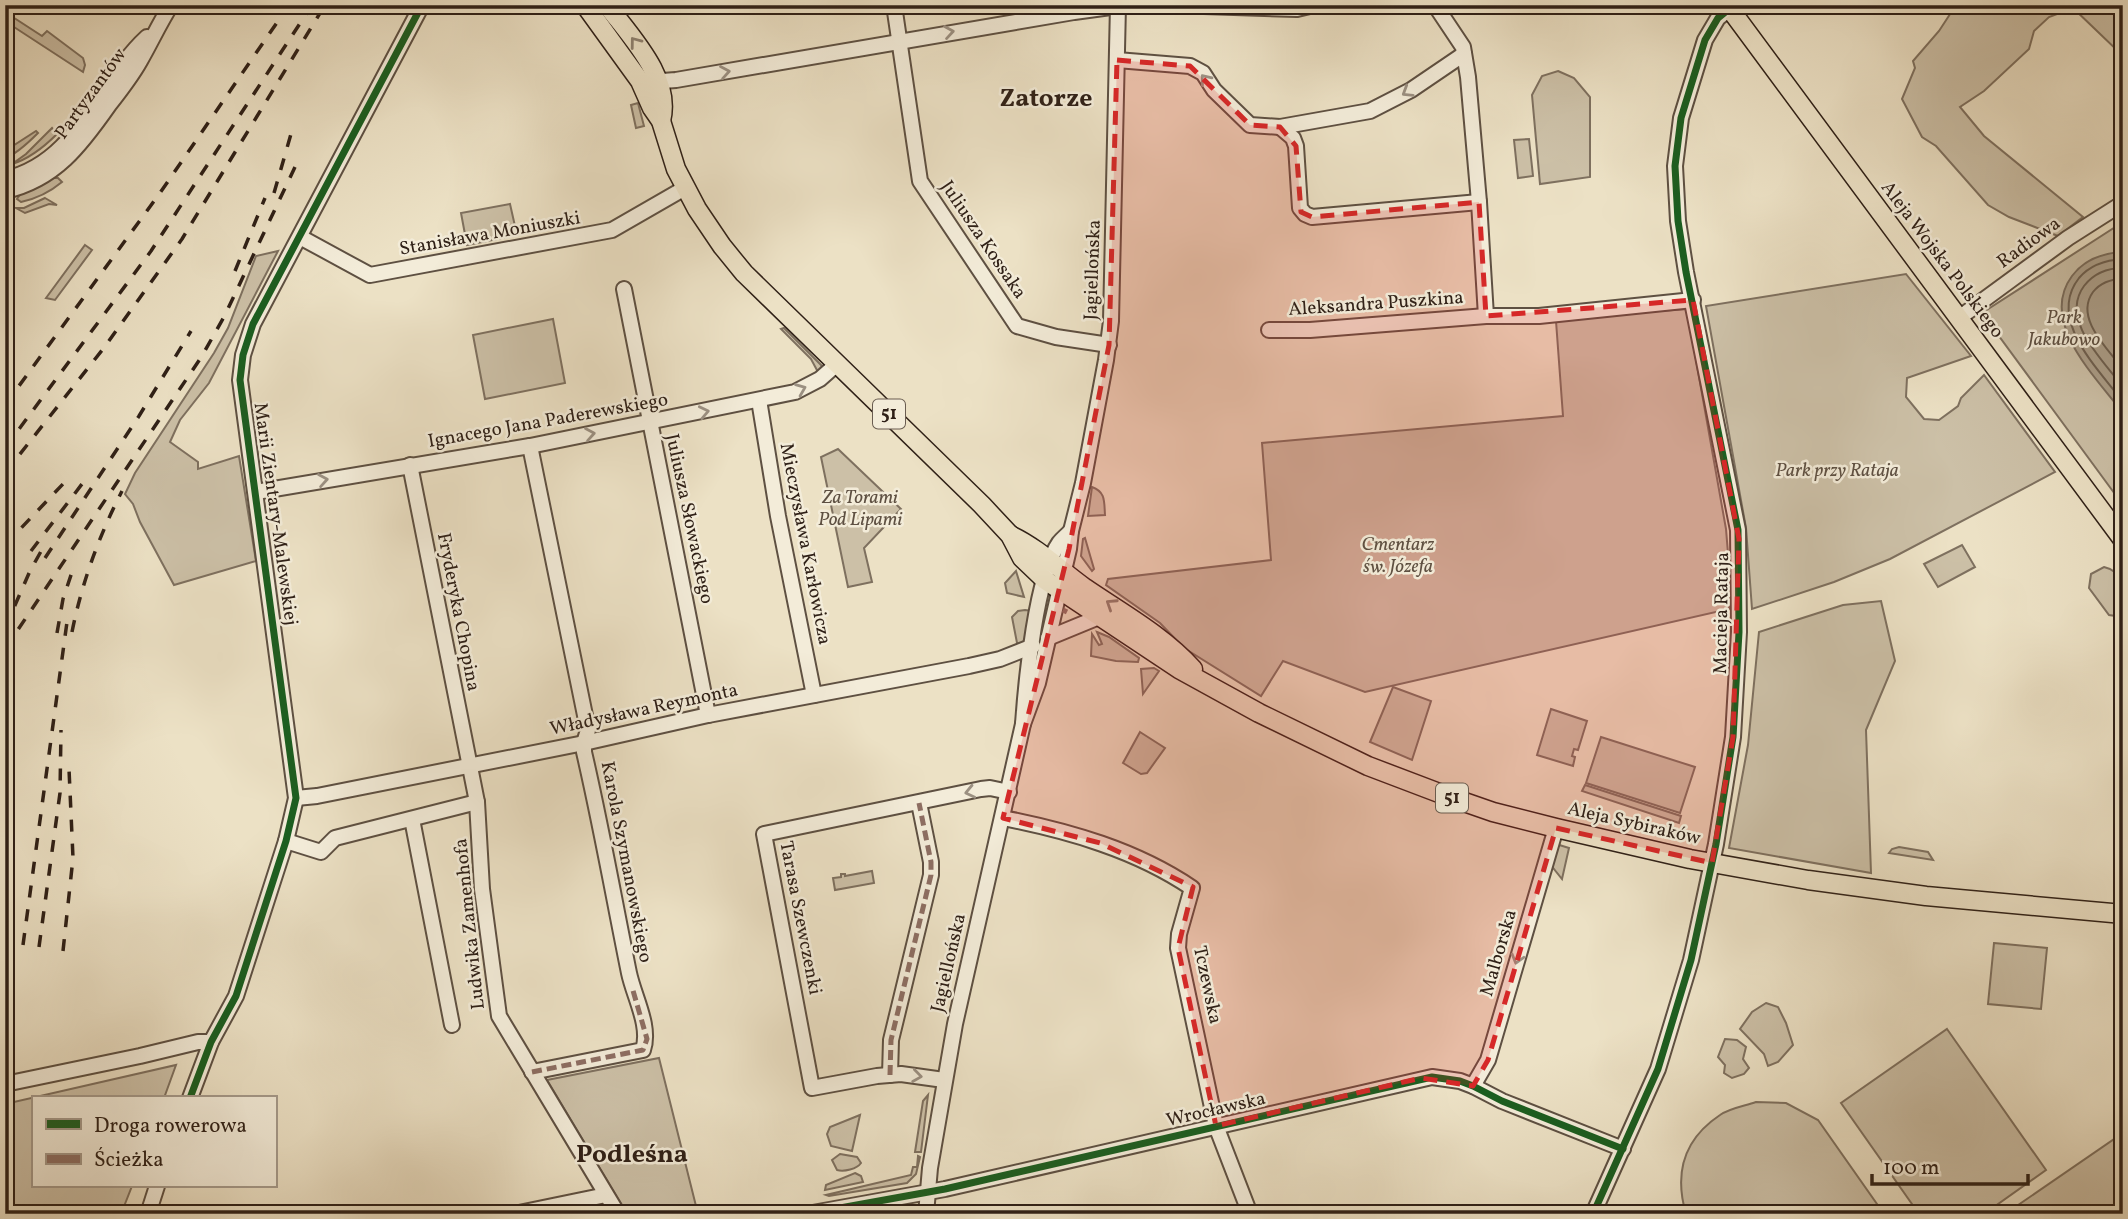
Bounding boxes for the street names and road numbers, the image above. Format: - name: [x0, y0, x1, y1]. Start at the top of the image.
- street label: Partyzantów: [49, 43, 133, 145]
- street label: Juliusza Kossaka: [934, 176, 1032, 304]
- street label: Aleja Wojska Polskiego: [1874, 176, 2010, 344]
- street label: Stanisława Moniuszki: [397, 205, 583, 263]
- street label: Radiowa: [1992, 211, 2066, 275]
- street label: Jagiellońska: [1078, 219, 1108, 321]
- street label: Aleksandra Puszkina: [1288, 285, 1464, 323]
- street label: Ignacego Jana Paderewskiego: [426, 387, 670, 455]
- road number: 51: [873, 400, 905, 428]
- street label: Marii Zientary-Malewskiej: [246, 401, 304, 627]
- street label: Juliusza Słowackiego: [658, 432, 720, 606]
- street label: Mieczysława Karłowicza: [773, 441, 837, 647]
- street label: Fryderyka Chopina: [430, 531, 486, 693]
- street label: Macieja Rataja: [1708, 552, 1736, 674]
- street label: Władysława Reymonta: [547, 677, 741, 743]
- street label: Karola Szymanowskiego: [594, 759, 658, 965]
- road number: 51: [1436, 784, 1468, 812]
- street label: Aleja Sybiraków: [1565, 796, 1703, 852]
- street label: Ludwika Zamenhofa: [448, 837, 492, 1011]
- street label: Tarasa Szewczenki: [772, 839, 828, 997]
- street label: Malborska: [1474, 907, 1524, 999]
- street label: Jagiellońska: [925, 911, 973, 1015]
- street label: Tczewska: [1186, 944, 1228, 1026]
- street label: Wrocławska: [1164, 1086, 1268, 1134]

